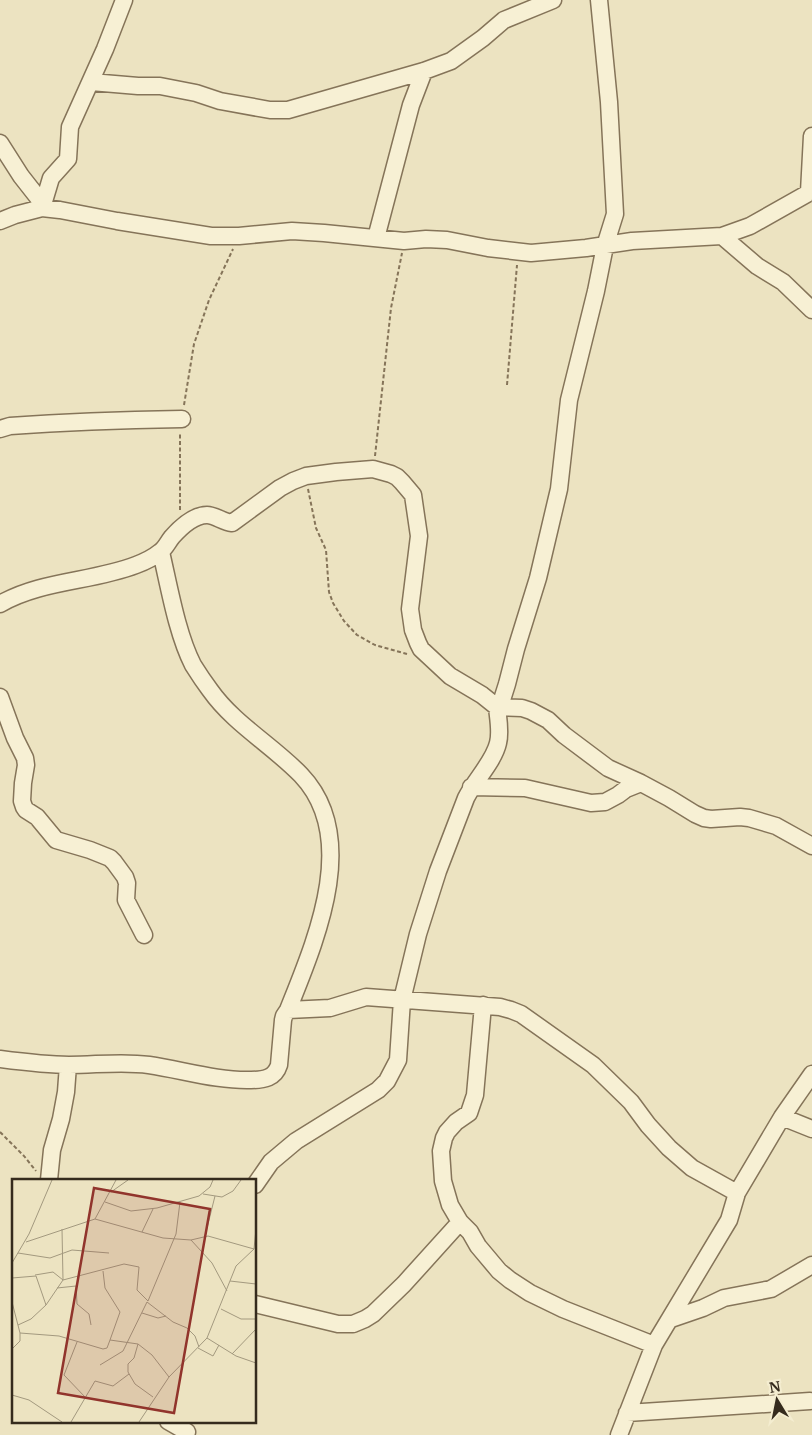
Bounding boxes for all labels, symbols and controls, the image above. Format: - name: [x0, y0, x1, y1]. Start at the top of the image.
- inset map: [12, 1179, 256, 1422]
- north arrow: [752, 1375, 802, 1425]
- text: N: [768, 1377, 782, 1397]

